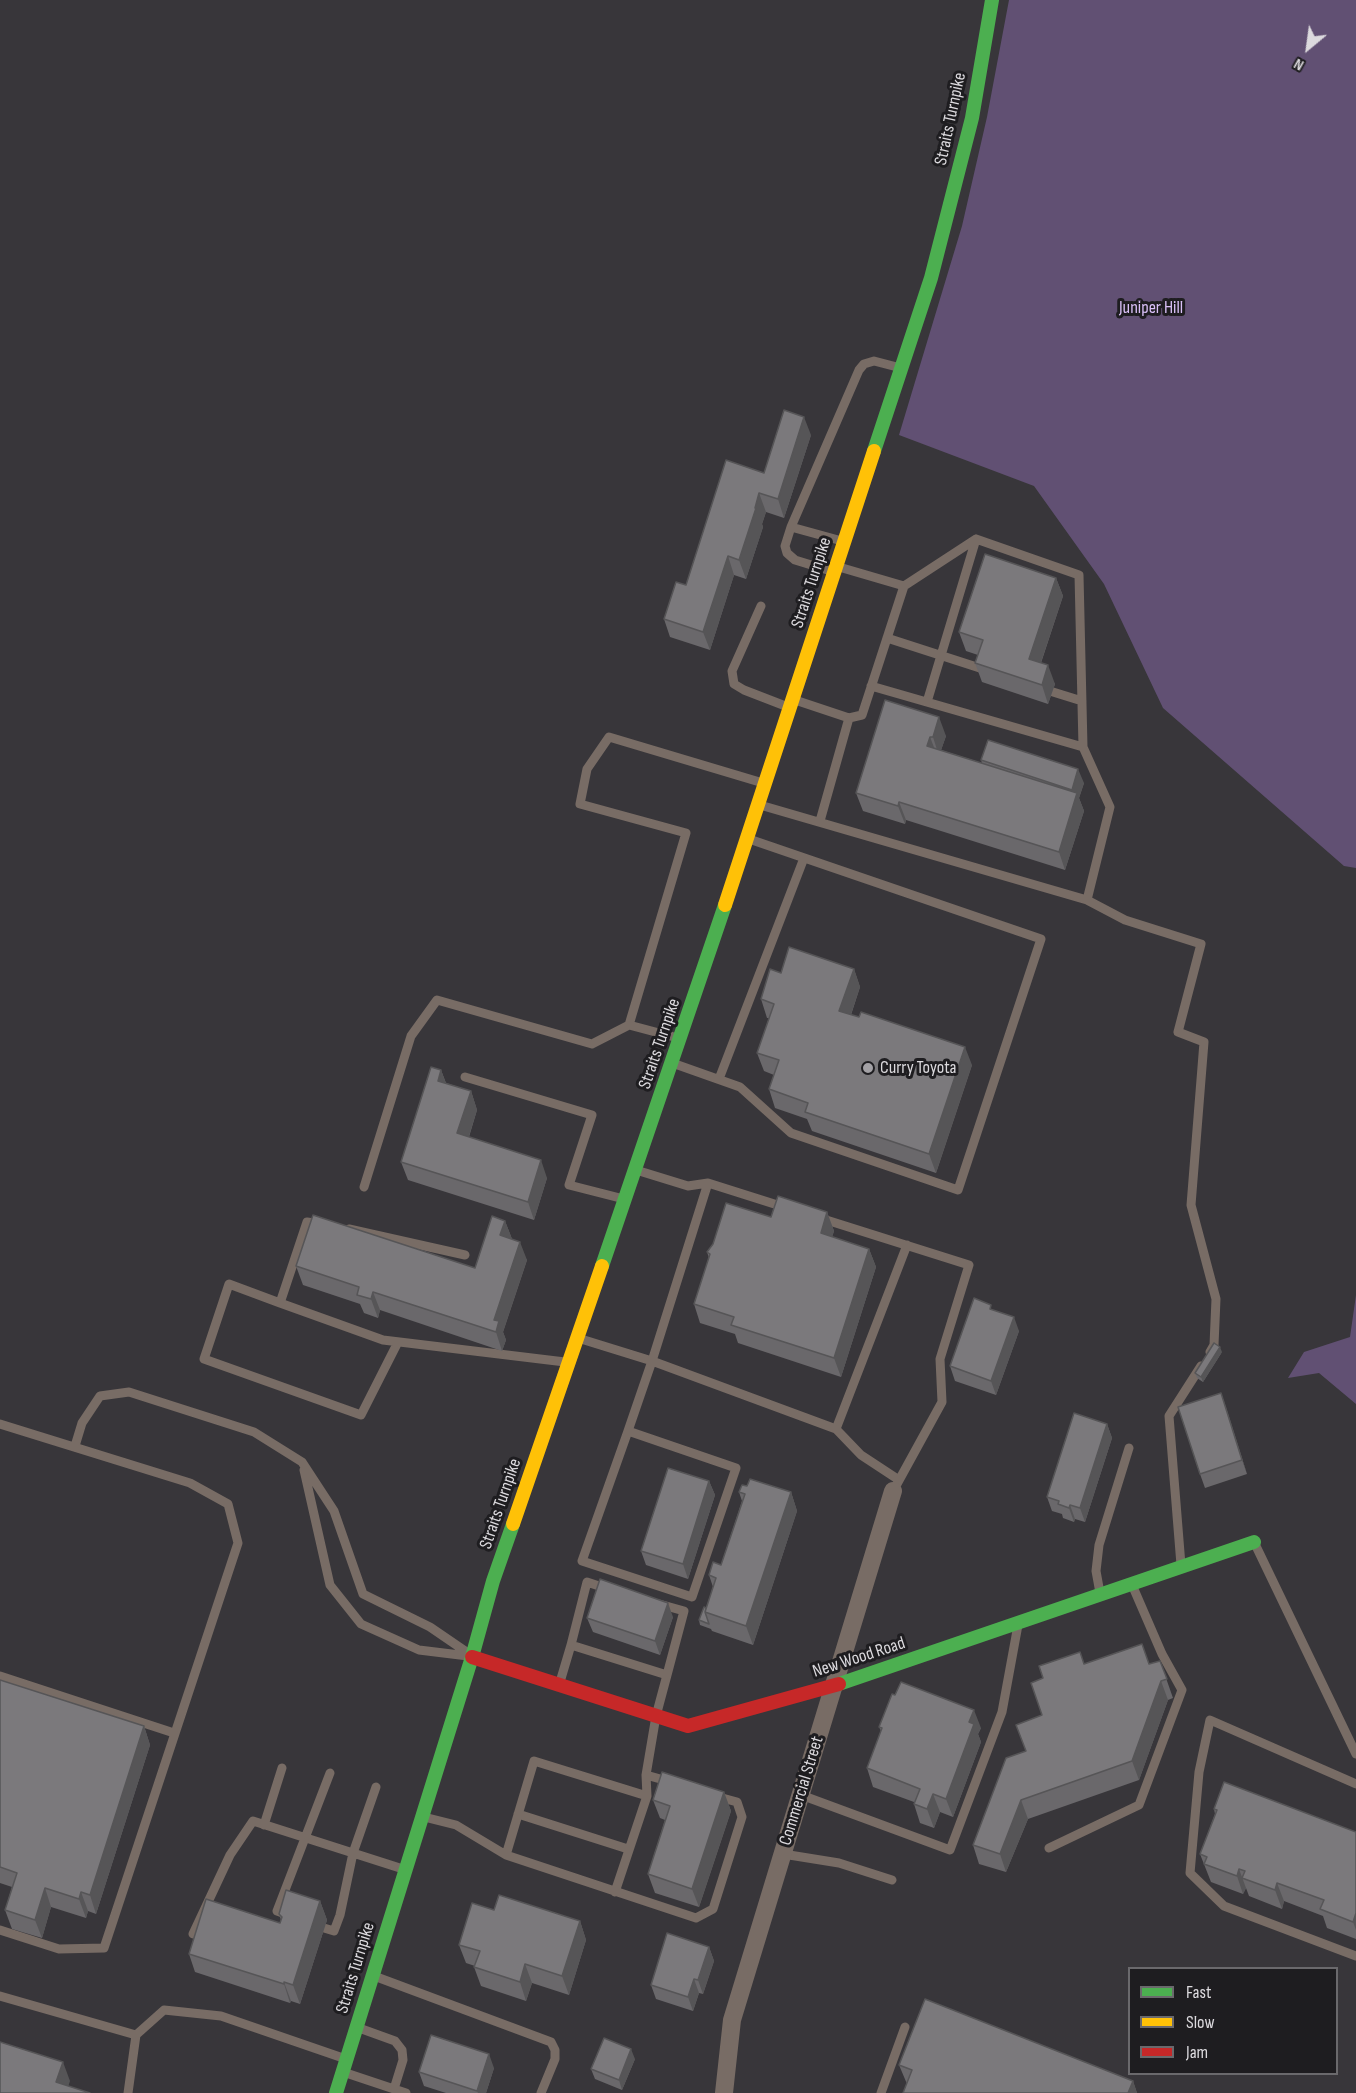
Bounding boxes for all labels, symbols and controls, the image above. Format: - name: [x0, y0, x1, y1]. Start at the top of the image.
- north arrow: [1278, 18, 1338, 78]
- text: N: [1291, 54, 1307, 75]
- street label: Straits Turnpike: [931, 71, 971, 167]
- park label: Juniper Hill: [1119, 297, 1183, 319]
- street label: Straits Turnpike: [787, 535, 837, 631]
- street label: Straits Turnpike: [634, 996, 686, 1092]
- place label: Curry Toyota: [880, 1057, 957, 1079]
- marker: Curry Toyota: [861, 1061, 875, 1075]
- street label: Straits Turnpike: [475, 1456, 527, 1552]
- street label: New Wood Road: [810, 1633, 908, 1683]
- street label: Commercial Street: [775, 1734, 829, 1848]
- street label: Straits Turnpike: [332, 1920, 380, 2016]
- legend: [1128, 1967, 1338, 2075]
- text: Fast: [1186, 1982, 1211, 2003]
- text: Slow: [1186, 2012, 1215, 2033]
- text: Jam: [1186, 2042, 1208, 2063]

